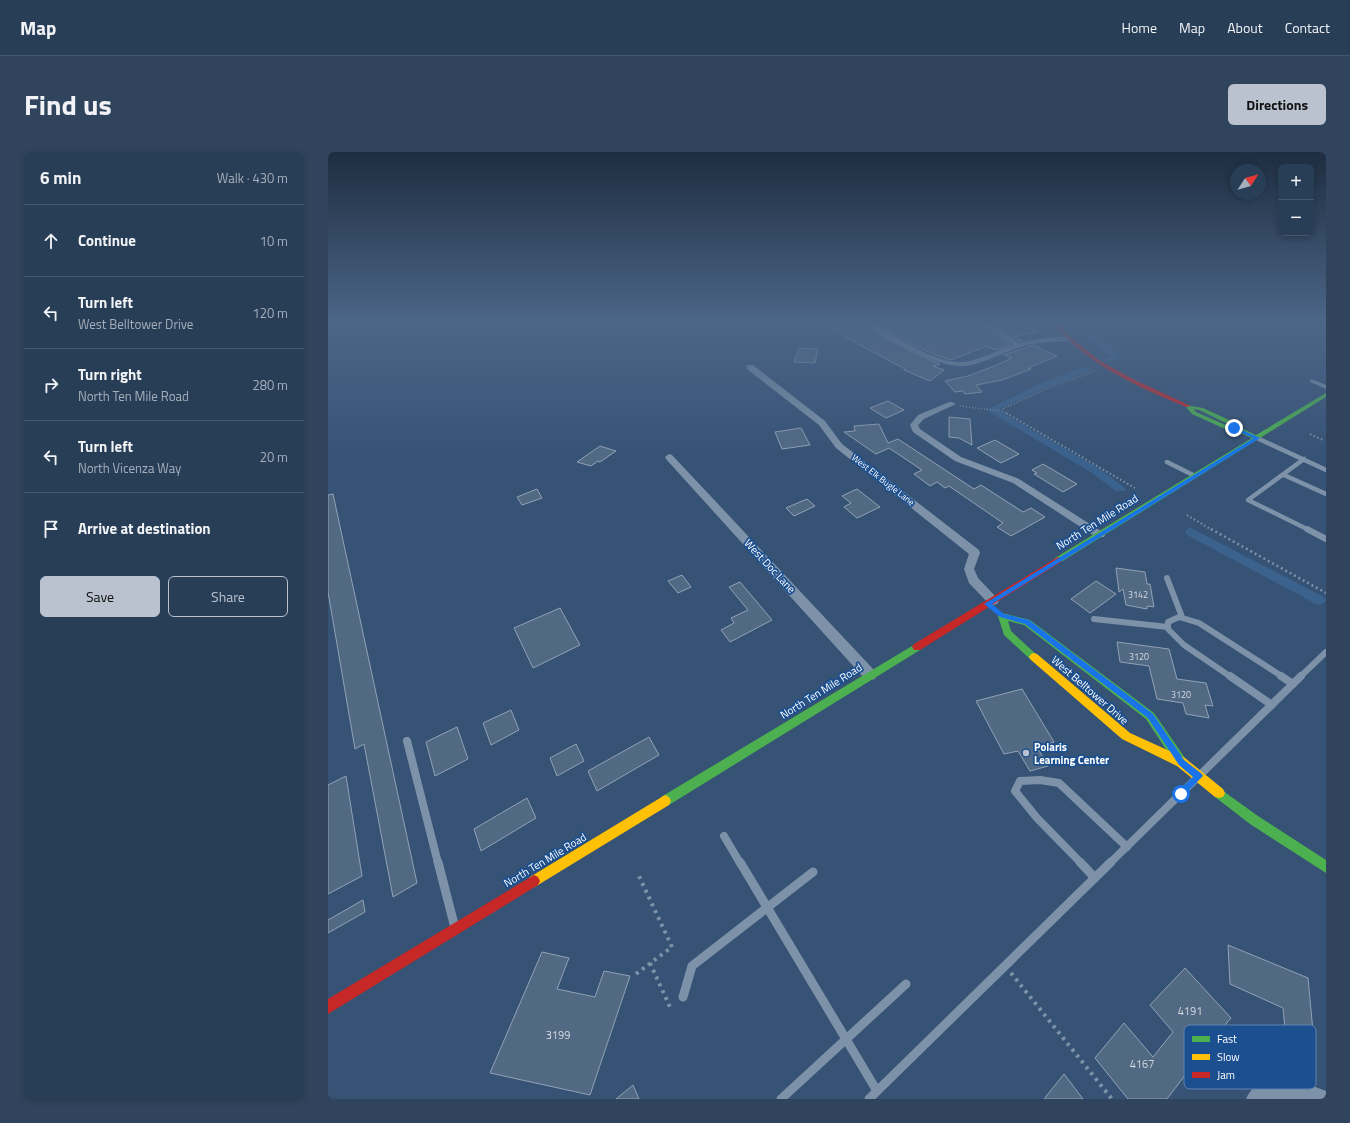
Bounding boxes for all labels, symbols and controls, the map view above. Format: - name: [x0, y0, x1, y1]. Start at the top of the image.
- text: Map: [20, 13, 56, 42]
- text: Home: [1122, 17, 1157, 38]
- text: Map: [1179, 17, 1205, 38]
- text: About: [1227, 17, 1263, 38]
- text: Contact: [1285, 17, 1330, 38]
- text: Find us: [24, 83, 112, 126]
- button: Directions: [1228, 84, 1326, 125]
- north arrow: [1230, 164, 1266, 200]
- map controls: [1278, 164, 1314, 236]
- button: +: [1278, 164, 1314, 200]
- text: 6 min: [40, 165, 81, 191]
- text: Walk · 430 m: [217, 168, 288, 188]
- button: −: [1278, 200, 1314, 236]
- text: Continue: [78, 229, 136, 252]
- icon: ahead: [40, 230, 62, 252]
- text: 10 m: [260, 231, 288, 251]
- text: Turn left: [78, 291, 133, 314]
- icon: left: [40, 302, 62, 324]
- text: 120 m: [252, 303, 288, 323]
- text: West Belltower Drive: [78, 314, 193, 334]
- text: Turn right: [78, 363, 142, 386]
- icon: right: [40, 374, 62, 396]
- text: 280 m: [252, 375, 288, 395]
- text: North Ten Mile Road: [78, 386, 189, 406]
- route end: [1225, 419, 1243, 437]
- text: Turn left: [78, 435, 133, 458]
- icon: left: [40, 446, 62, 468]
- text: 20 m: [260, 447, 288, 467]
- street label: West Elk Bugle Lane: [849, 451, 918, 509]
- text: North Vicenza Way: [78, 458, 181, 478]
- street label: North Ten Mile Road: [1053, 490, 1141, 554]
- text: Arrive at destination: [78, 517, 211, 540]
- icon: arrive: [40, 518, 62, 540]
- street label: West Doc Lane: [741, 535, 800, 597]
- button: Save: [40, 576, 160, 617]
- button: Share: [168, 576, 288, 617]
- house number: 3142: [1128, 588, 1148, 601]
- house number: 3120: [1129, 650, 1149, 663]
- street label: West Belltower Drive: [1048, 652, 1132, 728]
- street label: North Ten Mile Road: [777, 659, 865, 723]
- house number: 3120: [1171, 688, 1191, 701]
- place label: Polaris Learning Center: [1034, 739, 1109, 768]
- marker: Polaris Learning Center: [1021, 748, 1031, 758]
- route start: [1172, 785, 1190, 803]
- street label: North Ten Mile Road: [501, 829, 589, 891]
- house number: 4191: [1178, 1003, 1202, 1019]
- legend: [1184, 1025, 1316, 1089]
- house number: 3199: [546, 1027, 570, 1043]
- text: Fast: [1217, 1031, 1237, 1047]
- text: Slow: [1217, 1049, 1240, 1065]
- house number: 4167: [1130, 1056, 1154, 1072]
- text: Jam: [1217, 1067, 1235, 1083]

